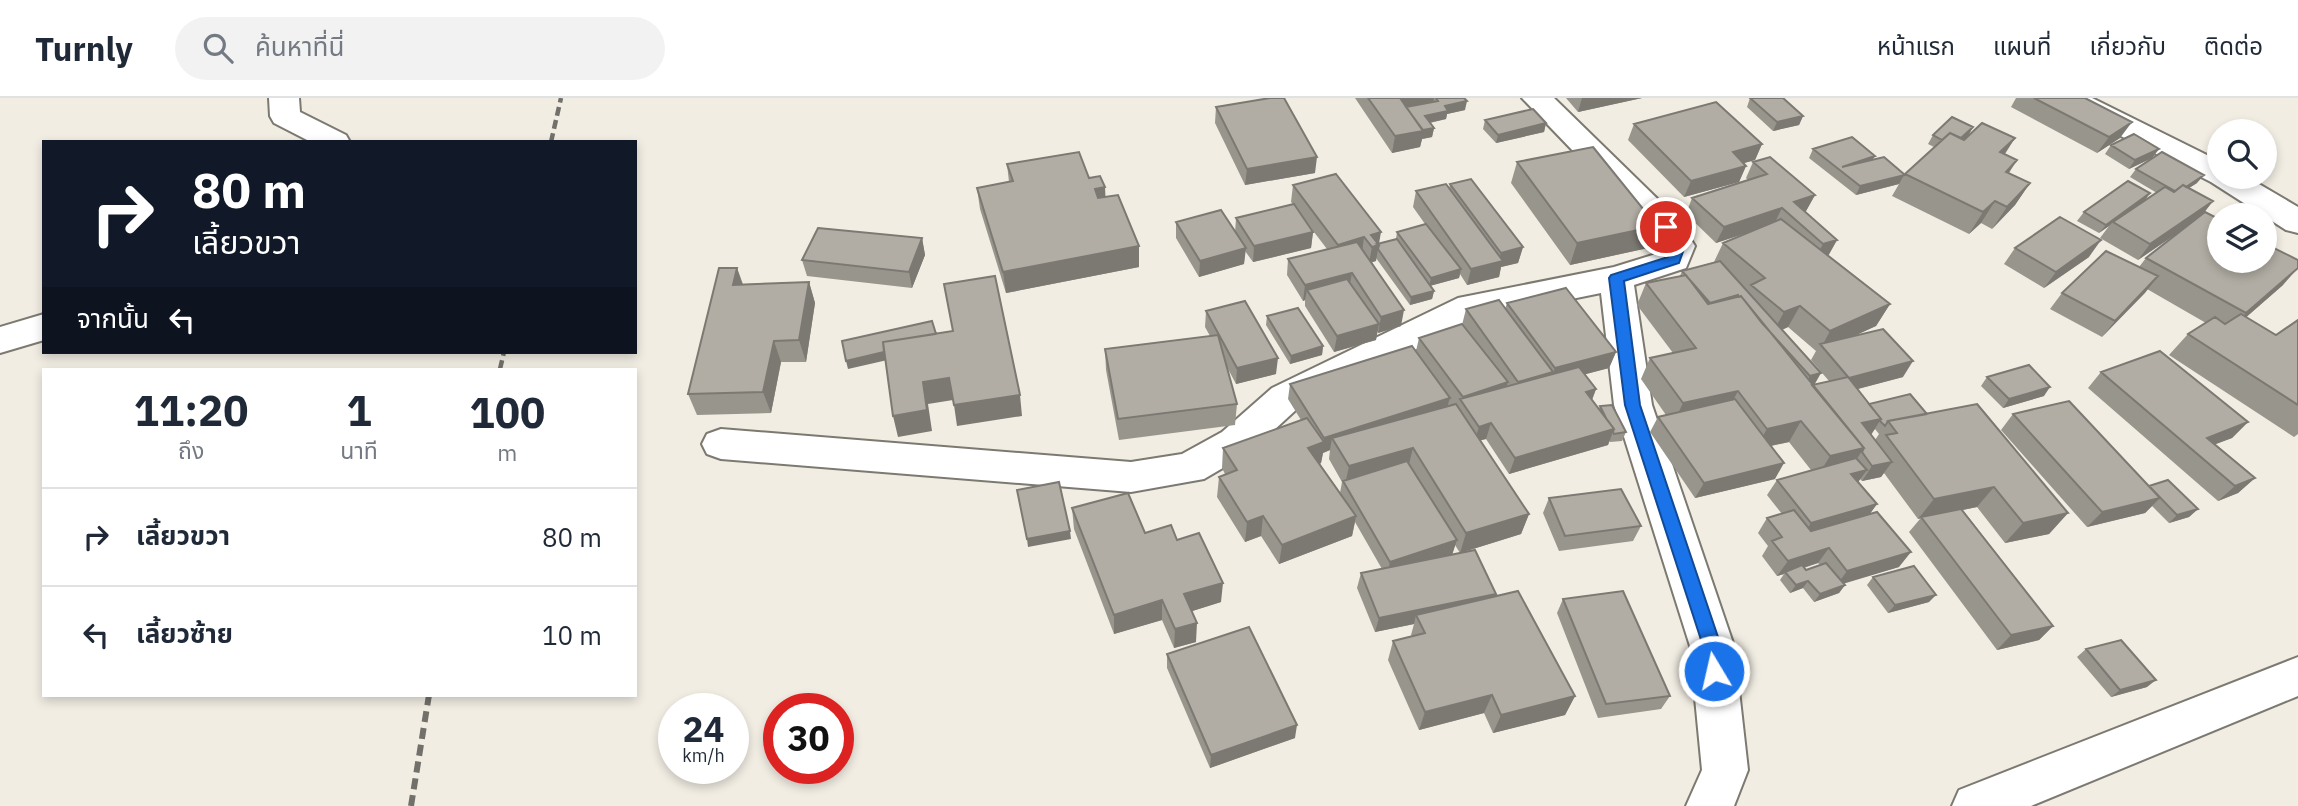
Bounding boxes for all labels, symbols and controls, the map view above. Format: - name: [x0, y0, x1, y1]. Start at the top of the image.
- search box: [175, 17, 665, 80]
- text: Turnly: [35, 27, 133, 70]
- icon: search: [199, 29, 237, 67]
- text: ค้นหาที่นี่: [255, 29, 344, 63]
- text: หน้าแรก: [1877, 30, 1955, 62]
- text: แผนที่: [1993, 30, 2051, 62]
- text: เกี่ยวกับ: [2089, 30, 2166, 62]
- text: ติดต่อ: [2204, 30, 2263, 62]
- map controls: [2207, 119, 2277, 273]
- button: search: [2207, 119, 2277, 189]
- text: 80 m: [192, 158, 306, 221]
- icon: right: [77, 168, 168, 259]
- pin: [1636, 197, 1696, 257]
- button: layers: [2207, 203, 2277, 273]
- icon: arrive: [1647, 208, 1685, 246]
- text: เลี้ยวขวา: [192, 221, 300, 263]
- text: จากนั้น: [77, 301, 149, 335]
- icon: left: [163, 301, 201, 339]
- text: 11:20: [134, 383, 248, 438]
- text: 1: [346, 383, 372, 438]
- text: 100: [470, 385, 545, 440]
- text: ถึง: [178, 435, 204, 465]
- text: นาที: [340, 435, 378, 465]
- text: m: [497, 437, 517, 467]
- icon: right: [77, 518, 115, 556]
- text: เลี้ยวขวา: [136, 518, 230, 552]
- text: 80 m: [542, 520, 602, 554]
- icon: left: [77, 616, 115, 654]
- text: เลี้ยวซ้าย: [136, 616, 233, 650]
- text: 10 m: [542, 618, 602, 652]
- position arrow: [1677, 634, 1751, 708]
- speed limit sign: 30: [763, 693, 854, 784]
- text: 24: [682, 706, 725, 752]
- text: km/h: [682, 744, 725, 767]

